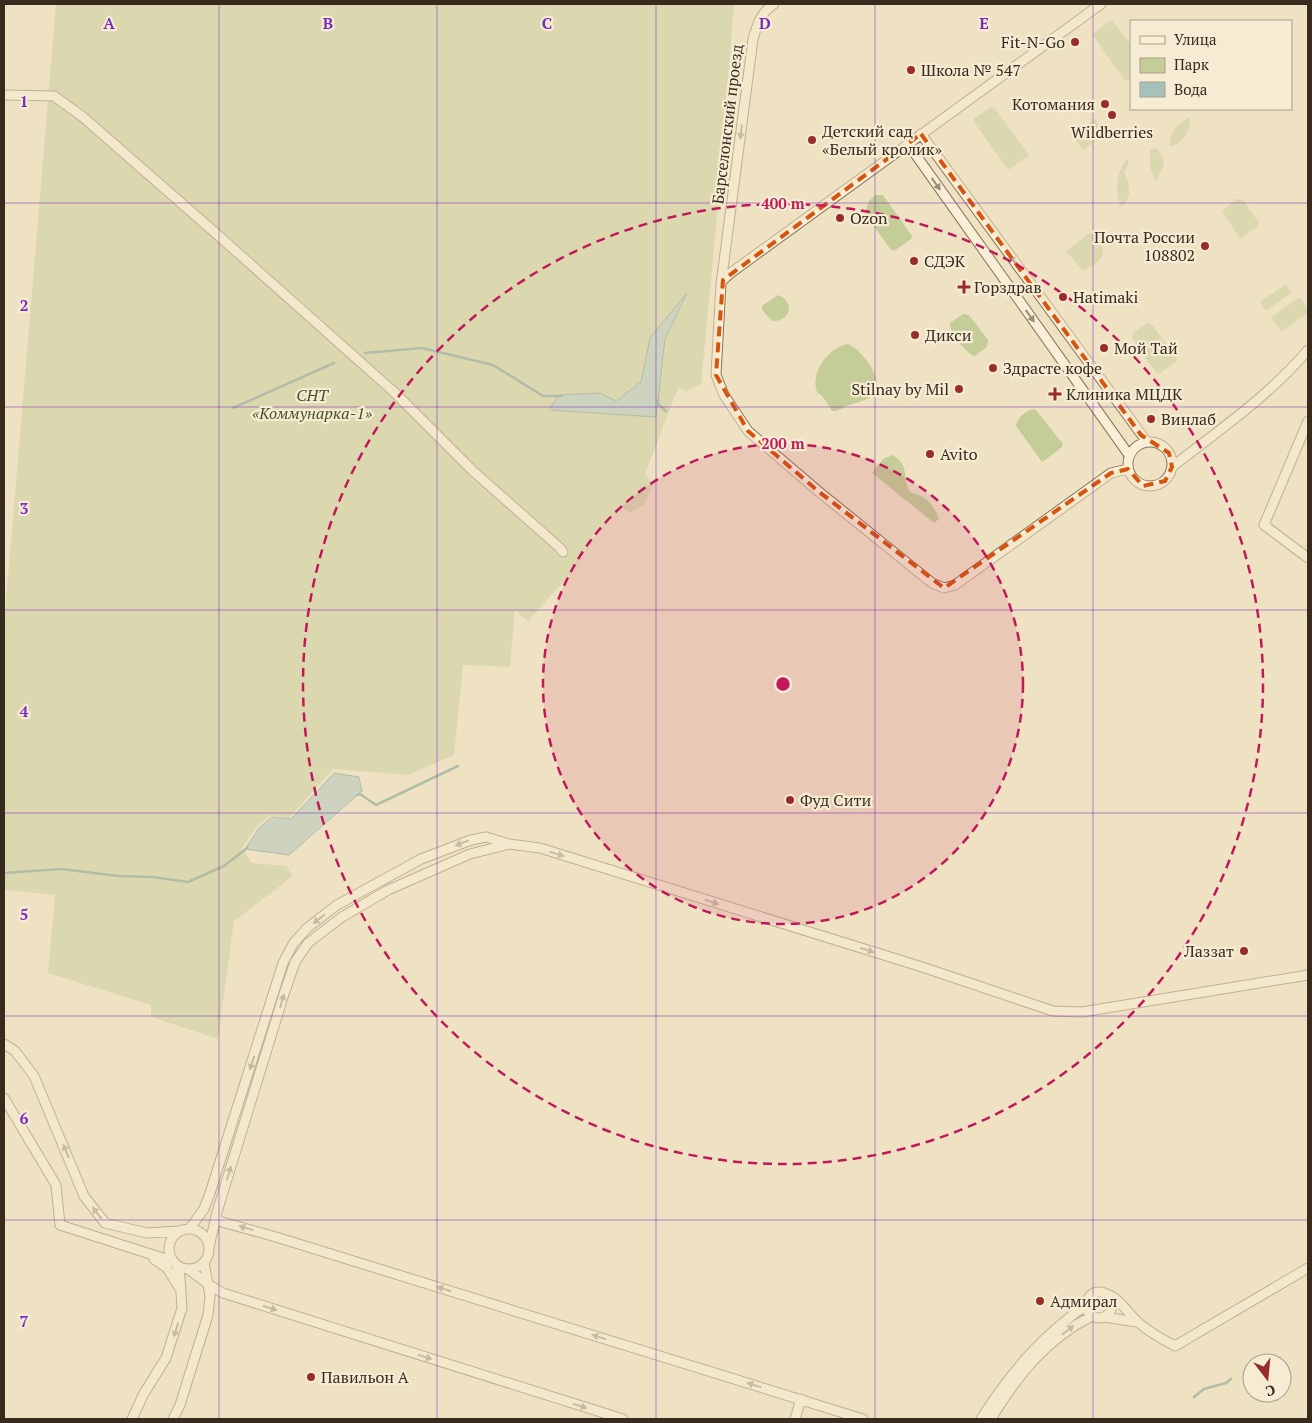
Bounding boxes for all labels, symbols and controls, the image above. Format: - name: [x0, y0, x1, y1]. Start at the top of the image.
- text: A: [103, 12, 115, 34]
- text: B: [323, 12, 333, 34]
- text: C: [542, 12, 552, 34]
- text: D: [759, 12, 771, 34]
- text: E: [979, 12, 989, 34]
- legend: [1130, 20, 1292, 110]
- text: Улица: [1174, 29, 1217, 49]
- place label: Fit-N-Go: [1001, 31, 1065, 53]
- marker: Fit-N-Go: [1069, 36, 1081, 48]
- street label: Барселонский проезд: [706, 43, 748, 205]
- text: Парк: [1174, 54, 1210, 74]
- place label: Школа № 547: [921, 59, 1021, 81]
- marker: Школа № 547: [905, 64, 917, 76]
- text: Вода: [1174, 79, 1208, 99]
- text: 1: [19, 90, 29, 112]
- place label: Котомания: [1012, 93, 1095, 115]
- marker: Котомания: [1099, 98, 1111, 110]
- marker: Wildberries: [1106, 109, 1118, 121]
- place label: Детский сад «Белый кролик»: [822, 120, 943, 160]
- place label: Wildberries: [1071, 121, 1153, 143]
- one-way arrow: [737, 125, 745, 141]
- marker: Детский сад «Белый кролик»: [806, 134, 818, 146]
- one-way arrow: [931, 177, 941, 191]
- text: 400 m: [761, 193, 805, 213]
- place label: Ozon: [850, 207, 888, 229]
- marker: Ozon: [834, 212, 846, 224]
- place label: Почта России 108802: [1094, 226, 1195, 266]
- marker: Почта России 108802: [1199, 240, 1211, 252]
- place label: СДЭК: [924, 250, 966, 272]
- marker: СДЭК: [908, 255, 920, 267]
- one-way arrow: [1009, 255, 1019, 268]
- place label: Горздрав: [974, 276, 1042, 298]
- marker: Горздрав: [958, 281, 970, 293]
- place label: Hatimaki: [1073, 286, 1139, 308]
- marker: Hatimaki: [1057, 291, 1069, 303]
- text: 2: [19, 294, 29, 316]
- one-way arrow: [1025, 309, 1035, 323]
- place label: Дикси: [925, 324, 972, 346]
- marker: Дикси: [909, 329, 921, 341]
- place label: Мой Тай: [1114, 337, 1178, 359]
- marker: Мой Тай: [1098, 342, 1110, 354]
- place label: Здрасте кофе: [1003, 357, 1102, 379]
- marker: Здрасте кофе: [987, 362, 999, 374]
- place label: Stilnay by Mil: [851, 378, 949, 400]
- marker: Stilnay by Mil: [953, 383, 965, 395]
- place label: Клиника МЦДК: [1066, 383, 1183, 405]
- park label: СНТ «Коммунарка-1»: [252, 384, 373, 424]
- marker: Клиника МЦДК: [1048, 387, 1062, 401]
- place label: Винлаб: [1161, 408, 1216, 430]
- marker: Винлаб: [1145, 413, 1157, 425]
- text: 200 m: [761, 433, 805, 453]
- place label: Avito: [940, 443, 978, 465]
- marker: Avito: [924, 448, 936, 460]
- text: 3: [19, 497, 29, 519]
- centre of rings: [774, 675, 792, 693]
- text: 4: [19, 700, 29, 722]
- place label: Фуд Сити: [800, 789, 871, 811]
- marker: Фуд Сити: [784, 794, 796, 806]
- one-way arrow: [454, 839, 469, 847]
- one-way arrow: [549, 850, 564, 858]
- one-way arrow: [704, 899, 719, 906]
- text: 5: [19, 903, 29, 925]
- one-way arrow: [313, 914, 326, 925]
- place label: Лаззат: [1183, 940, 1234, 962]
- marker: Лаззат: [1238, 945, 1250, 957]
- one-way arrow: [860, 947, 875, 955]
- one-way arrow: [279, 994, 286, 1009]
- one-way arrow: [247, 1056, 255, 1071]
- text: 6: [19, 1107, 29, 1129]
- one-way arrow: [62, 1143, 70, 1158]
- one-way arrow: [226, 1166, 234, 1181]
- one-way arrow: [91, 1207, 102, 1220]
- one-way arrow: [238, 1224, 253, 1232]
- one-way arrow: [436, 1285, 451, 1293]
- place label: Адмирал: [1050, 1290, 1118, 1312]
- marker: Адмирал: [1034, 1295, 1046, 1307]
- one-way arrow: [262, 1305, 277, 1312]
- text: 7: [19, 1310, 29, 1332]
- one-way arrow: [171, 1323, 179, 1338]
- one-way arrow: [1061, 1324, 1074, 1335]
- one-way arrow: [591, 1333, 606, 1341]
- one-way arrow: [417, 1353, 432, 1361]
- north arrow: [1242, 1353, 1292, 1403]
- place label: Павильон А: [321, 1366, 409, 1388]
- marker: Павильон А: [305, 1371, 317, 1383]
- one-way arrow: [746, 1381, 761, 1389]
- text: С: [1264, 1381, 1278, 1401]
- one-way arrow: [572, 1402, 587, 1410]

